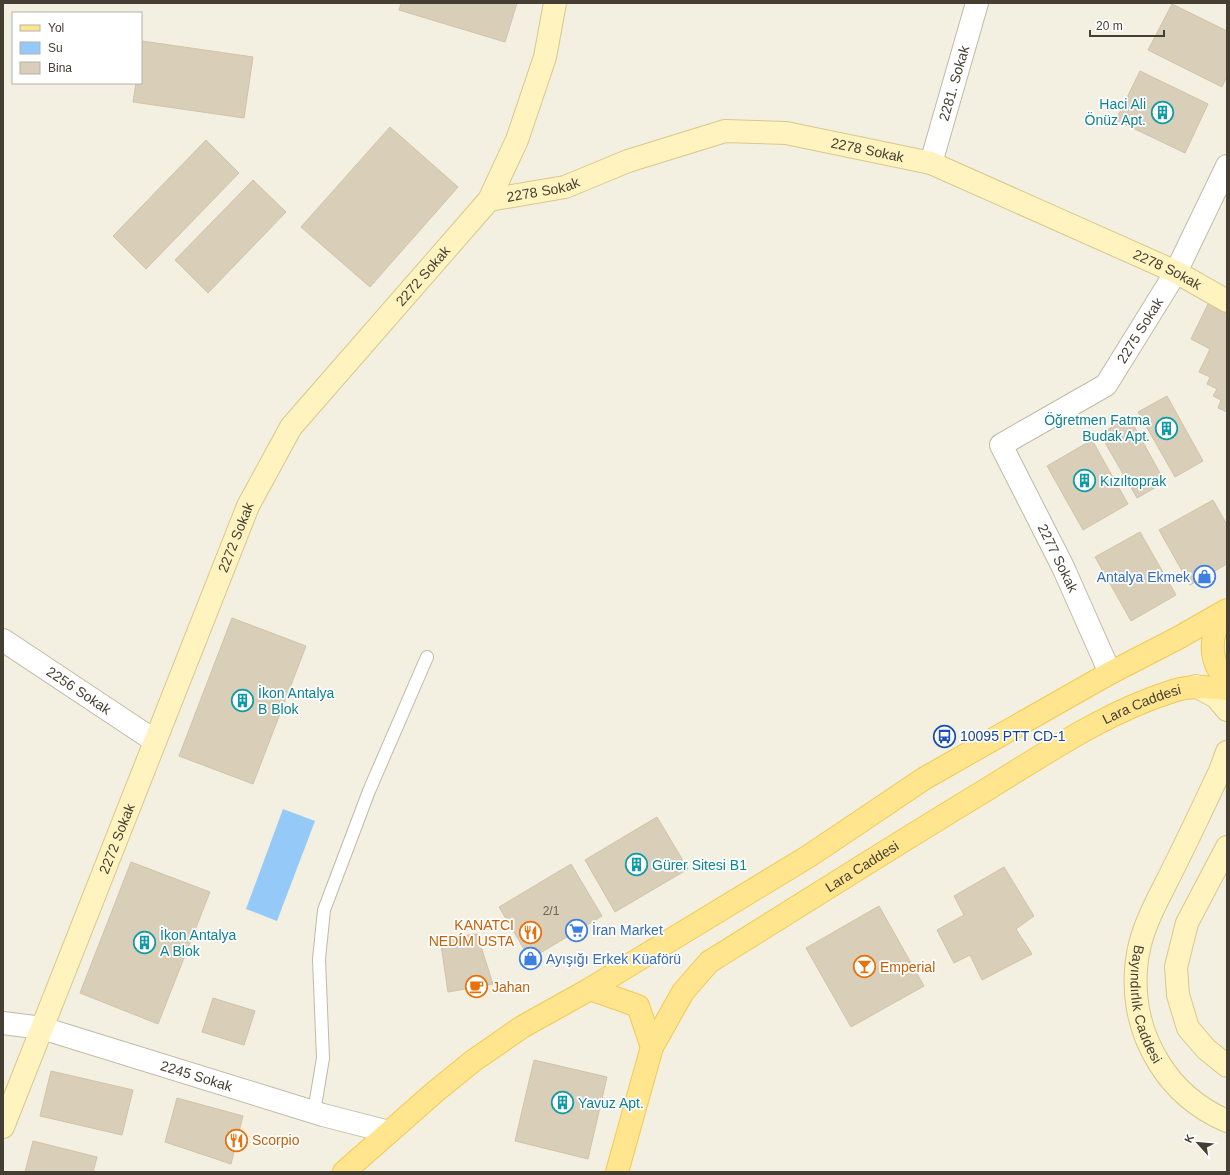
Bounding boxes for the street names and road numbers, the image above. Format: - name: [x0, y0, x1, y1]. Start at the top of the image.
- street label: 2281. Sokak: [935, 43, 973, 123]
- street label: 2278 Sokak: [830, 135, 906, 165]
- street label: 2278 Sokak: [505, 174, 583, 205]
- street label: 2272 Sokak: [392, 242, 454, 309]
- street label: 2278 Sokak: [1131, 246, 1205, 293]
- street label: 2275 Sokak: [1114, 294, 1167, 366]
- street label: 2272 Sokak: [215, 499, 257, 575]
- street label: 2277 Sokak: [1035, 521, 1082, 596]
- street label: 2256 Sokak: [44, 663, 115, 718]
- street label: Lara Caddesi: [1100, 681, 1182, 727]
- street label: 2272 Sokak: [96, 800, 138, 876]
- street label: Lara Caddesi: [822, 838, 902, 895]
- street label: Bayındırlık Caddesi: [1127, 944, 1165, 1066]
- street label: 2245 Sokak: [159, 1057, 235, 1095]

